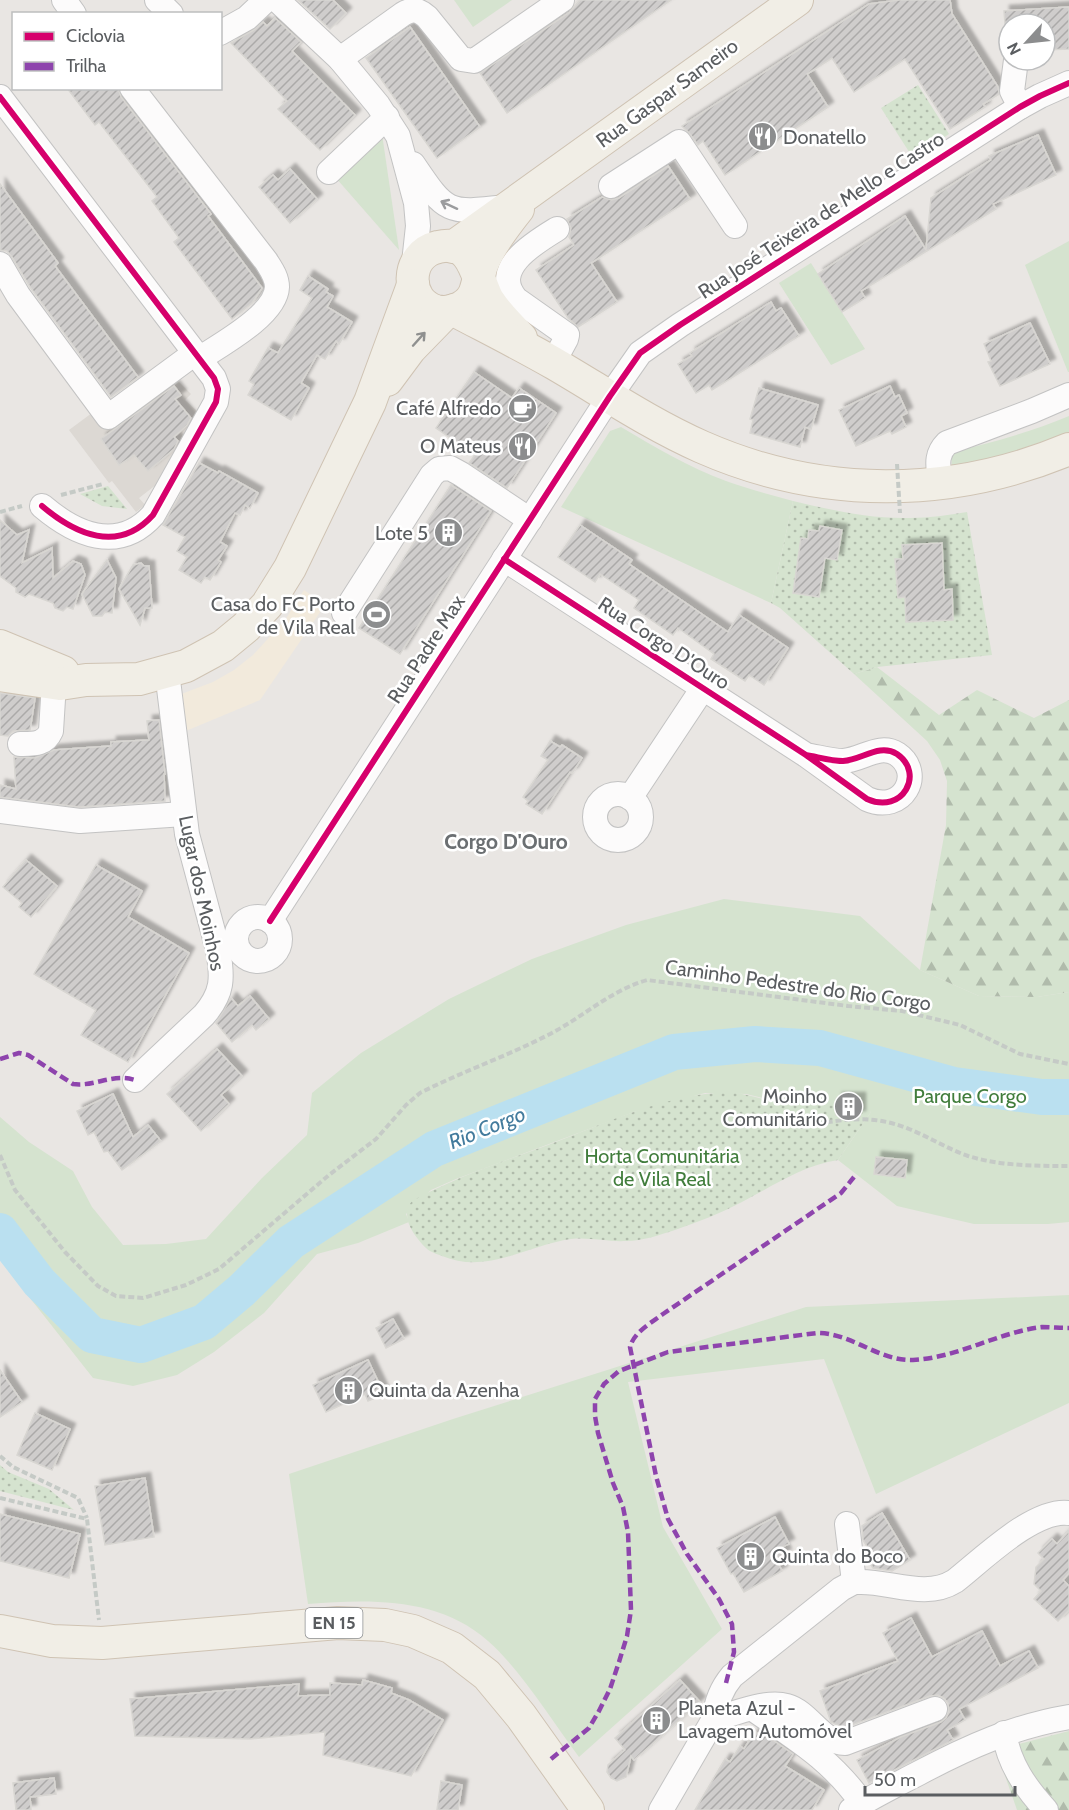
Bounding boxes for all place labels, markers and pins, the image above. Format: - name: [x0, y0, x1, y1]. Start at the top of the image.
- restaurant icon: Donatello: [746, 121, 778, 153]
- place label: Donatello: [783, 125, 866, 149]
- cafe icon: Café Alfredo: [506, 392, 538, 424]
- place label: Café Alfredo: [396, 396, 501, 420]
- restaurant icon: O Mateus: [506, 430, 538, 462]
- place label: O Mateus: [420, 434, 501, 458]
- building icon: Lote 5: [433, 517, 465, 549]
- place label: Lote 5: [375, 521, 428, 545]
- place label: Casa do FC Porto de Vila Real: [211, 592, 355, 639]
- sports icon: Casa do FC Porto de Vila Real: [360, 599, 392, 631]
- place label: Moinho Comunitário: [723, 1084, 827, 1131]
- building icon: Moinho Comunitário: [832, 1091, 864, 1123]
- building icon: Quinta da Azenha: [332, 1374, 364, 1406]
- place label: Quinta da Azenha: [369, 1378, 520, 1402]
- building icon: Quinta do Boco: [735, 1540, 767, 1572]
- place label: Quinta do Boco: [772, 1544, 903, 1568]
- place label: Planeta Azul - Lavagem Automóvel: [678, 1696, 852, 1743]
- building icon: Planeta Azul - Lavagem Automóvel: [641, 1704, 673, 1736]

